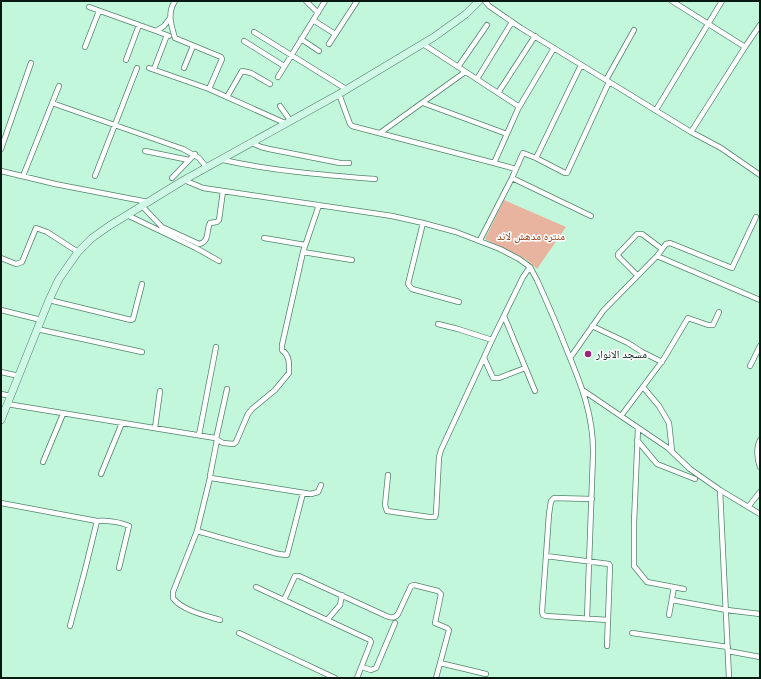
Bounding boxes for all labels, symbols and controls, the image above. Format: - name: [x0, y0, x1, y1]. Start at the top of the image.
- park label: منتره مدهش لاند: [497, 230, 565, 243]
- place label: مسجد الانوار: [595, 348, 647, 361]
- marker: مسجد الانوار: [583, 349, 593, 359]

